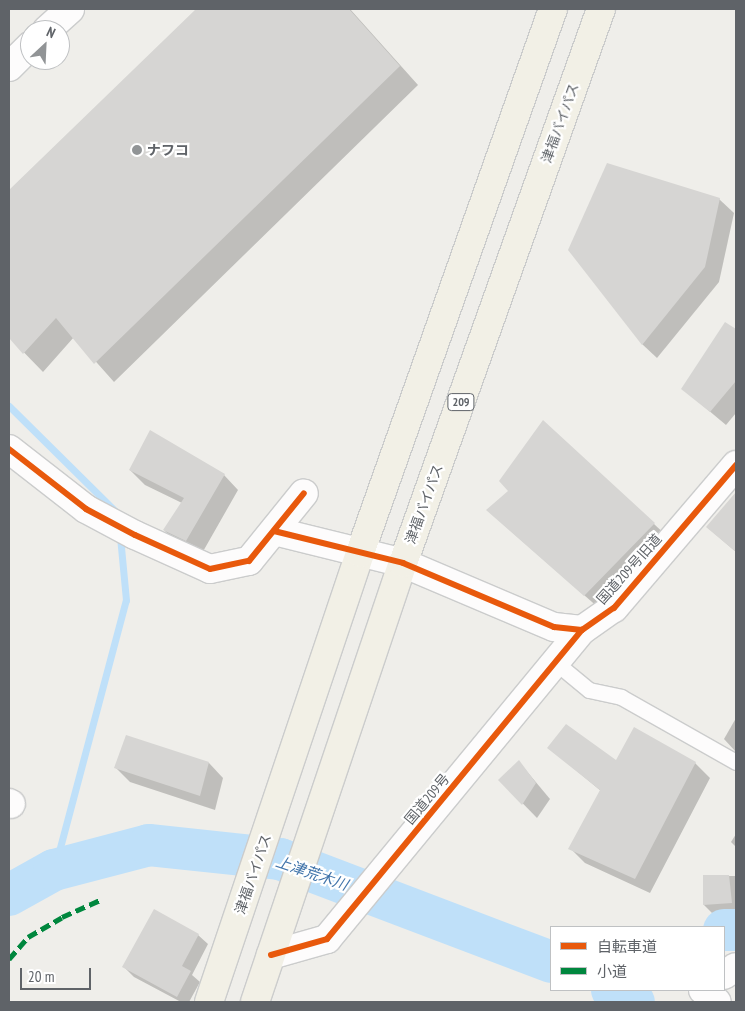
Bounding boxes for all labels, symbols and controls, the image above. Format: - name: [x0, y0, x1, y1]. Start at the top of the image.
- north arrow: [20, 20, 70, 70]
- text: N: [44, 23, 58, 42]
- street label: 津福バイパス: [538, 81, 582, 165]
- place label: ナフコ: [147, 142, 189, 158]
- marker: ナフコ: [131, 144, 143, 156]
- road number: 209: [447, 392, 475, 412]
- street label: 津福バイパス: [402, 462, 446, 546]
- street label: 国道209号旧道: [593, 530, 665, 608]
- street label: 国道209号: [401, 770, 453, 828]
- street label: 津福バイパス: [231, 832, 275, 916]
- water label: 上津荒木川: [274, 852, 350, 894]
- legend: [550, 926, 725, 991]
- text: 自転車道: [597, 937, 657, 956]
- scale bar: [22, 958, 94, 990]
- text: 小道: [597, 962, 627, 981]
- text: 20 m: [28, 967, 54, 986]

